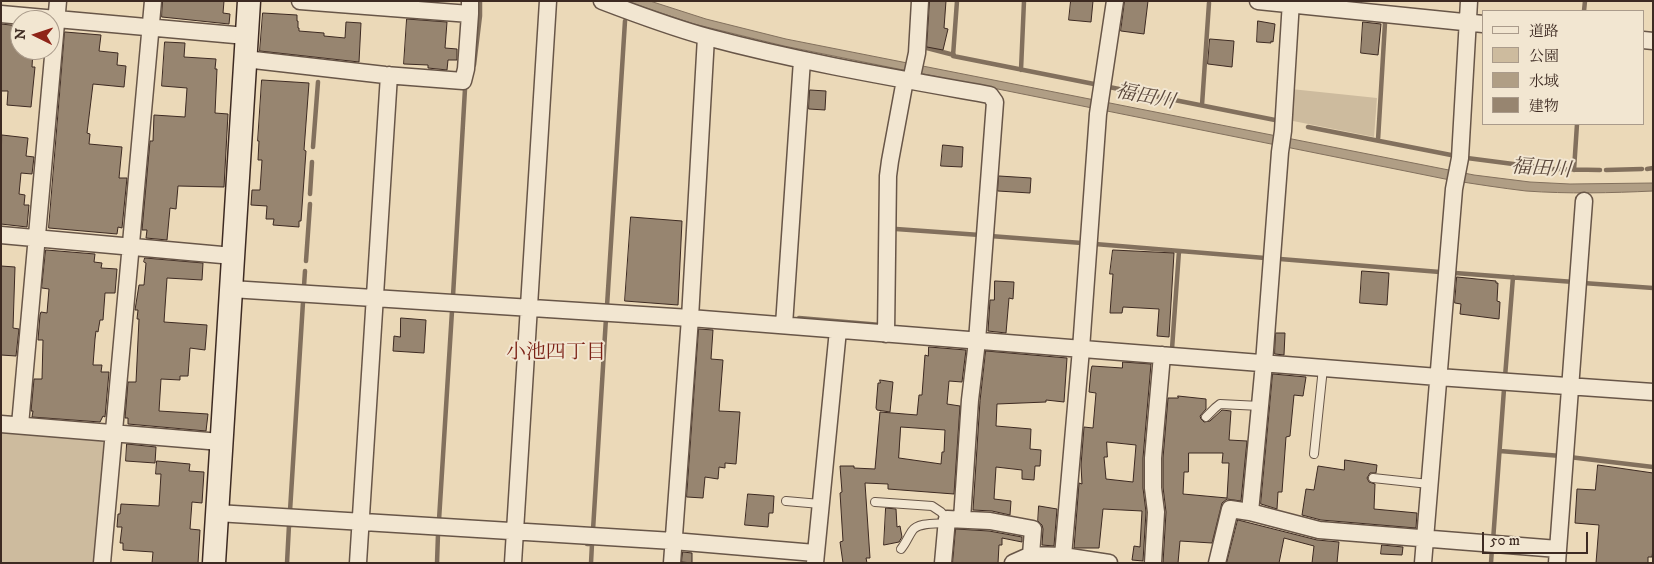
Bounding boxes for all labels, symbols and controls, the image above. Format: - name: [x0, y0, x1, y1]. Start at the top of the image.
- north arrow: [10, 10, 60, 60]
- legend: [1482, 10, 1644, 125]
- text: 道路: [1529, 22, 1559, 41]
- text: N: [12, 28, 30, 40]
- text: 公園: [1529, 47, 1559, 66]
- text: 水域: [1529, 72, 1559, 91]
- water label: 福田川: [1113, 80, 1177, 116]
- text: 建物: [1529, 97, 1559, 116]
- water label: 福田川: [1510, 156, 1572, 184]
- district label: 小池四丁目: [506, 342, 606, 366]
- scale bar: [1484, 522, 1590, 554]
- text: 50 m: [1490, 531, 1520, 550]

